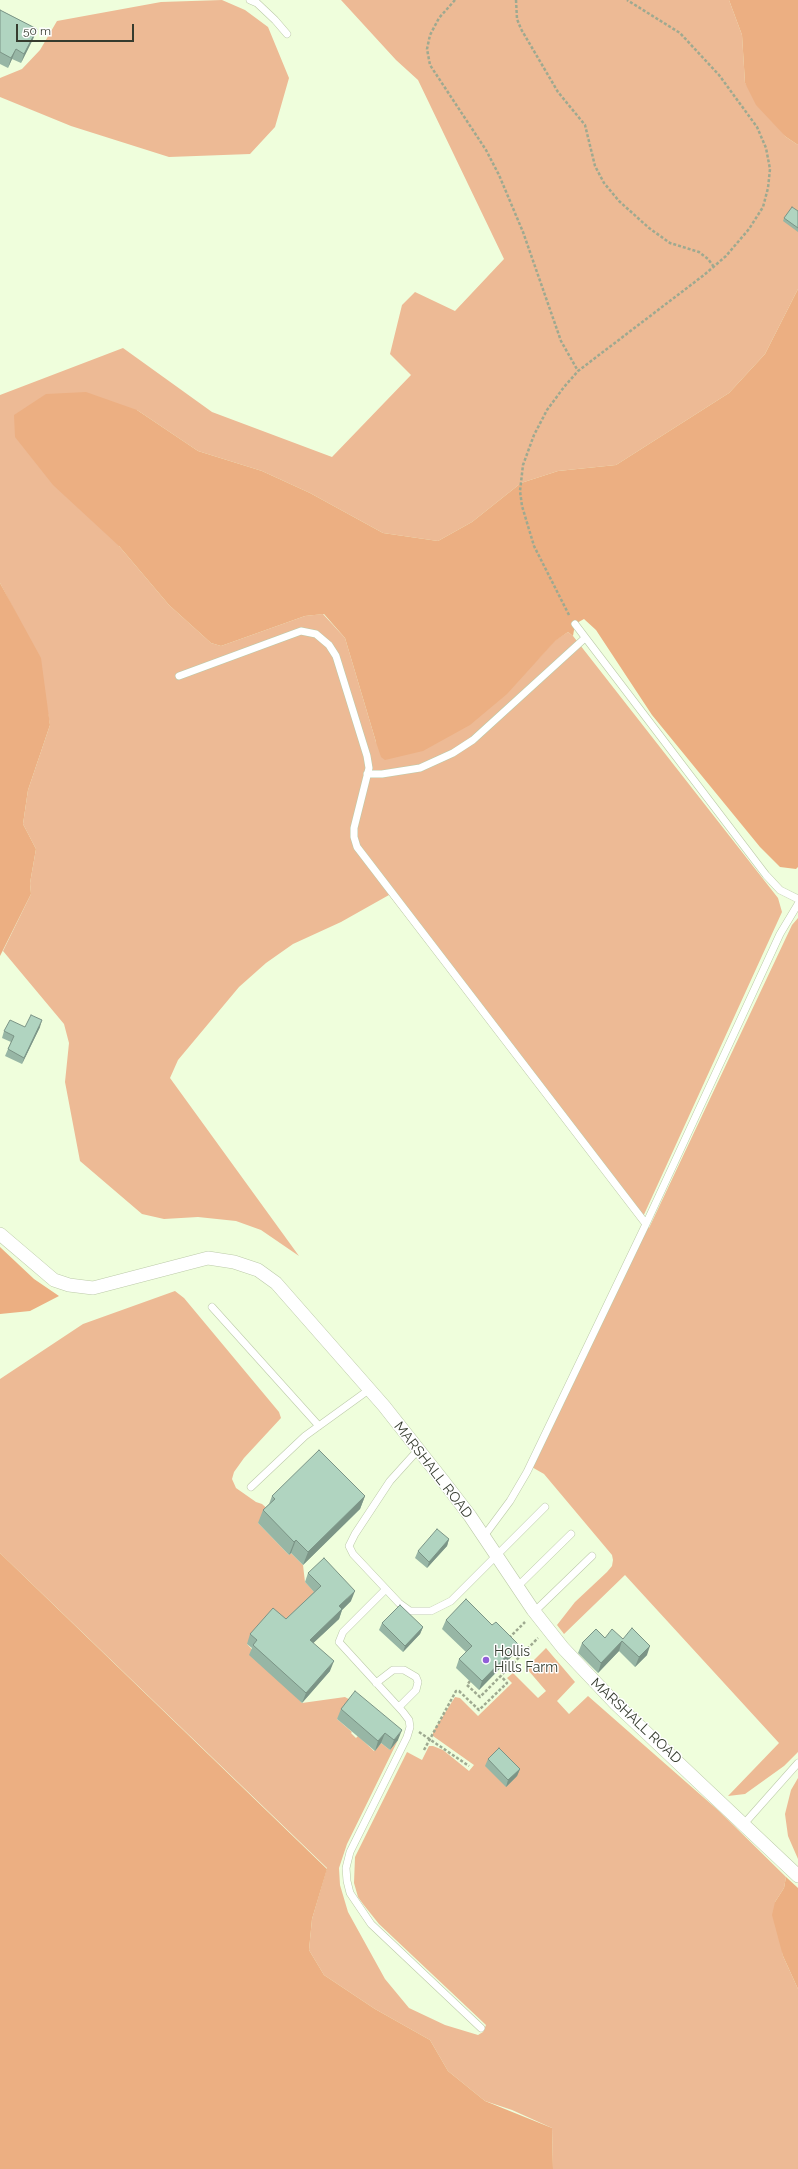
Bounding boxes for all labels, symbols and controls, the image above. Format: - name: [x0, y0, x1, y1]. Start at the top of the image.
- scale bar: [18, 16, 136, 42]
- text: 50 m: [23, 24, 51, 38]
- street label: MARSHALL ROAD: [390, 1418, 476, 1522]
- place label: Hollis Hills Farm: [494, 1644, 558, 1676]
- marker: Hollis Hills Farm: [481, 1655, 491, 1665]
- street label: MARSHALL ROAD: [587, 1675, 685, 1767]

